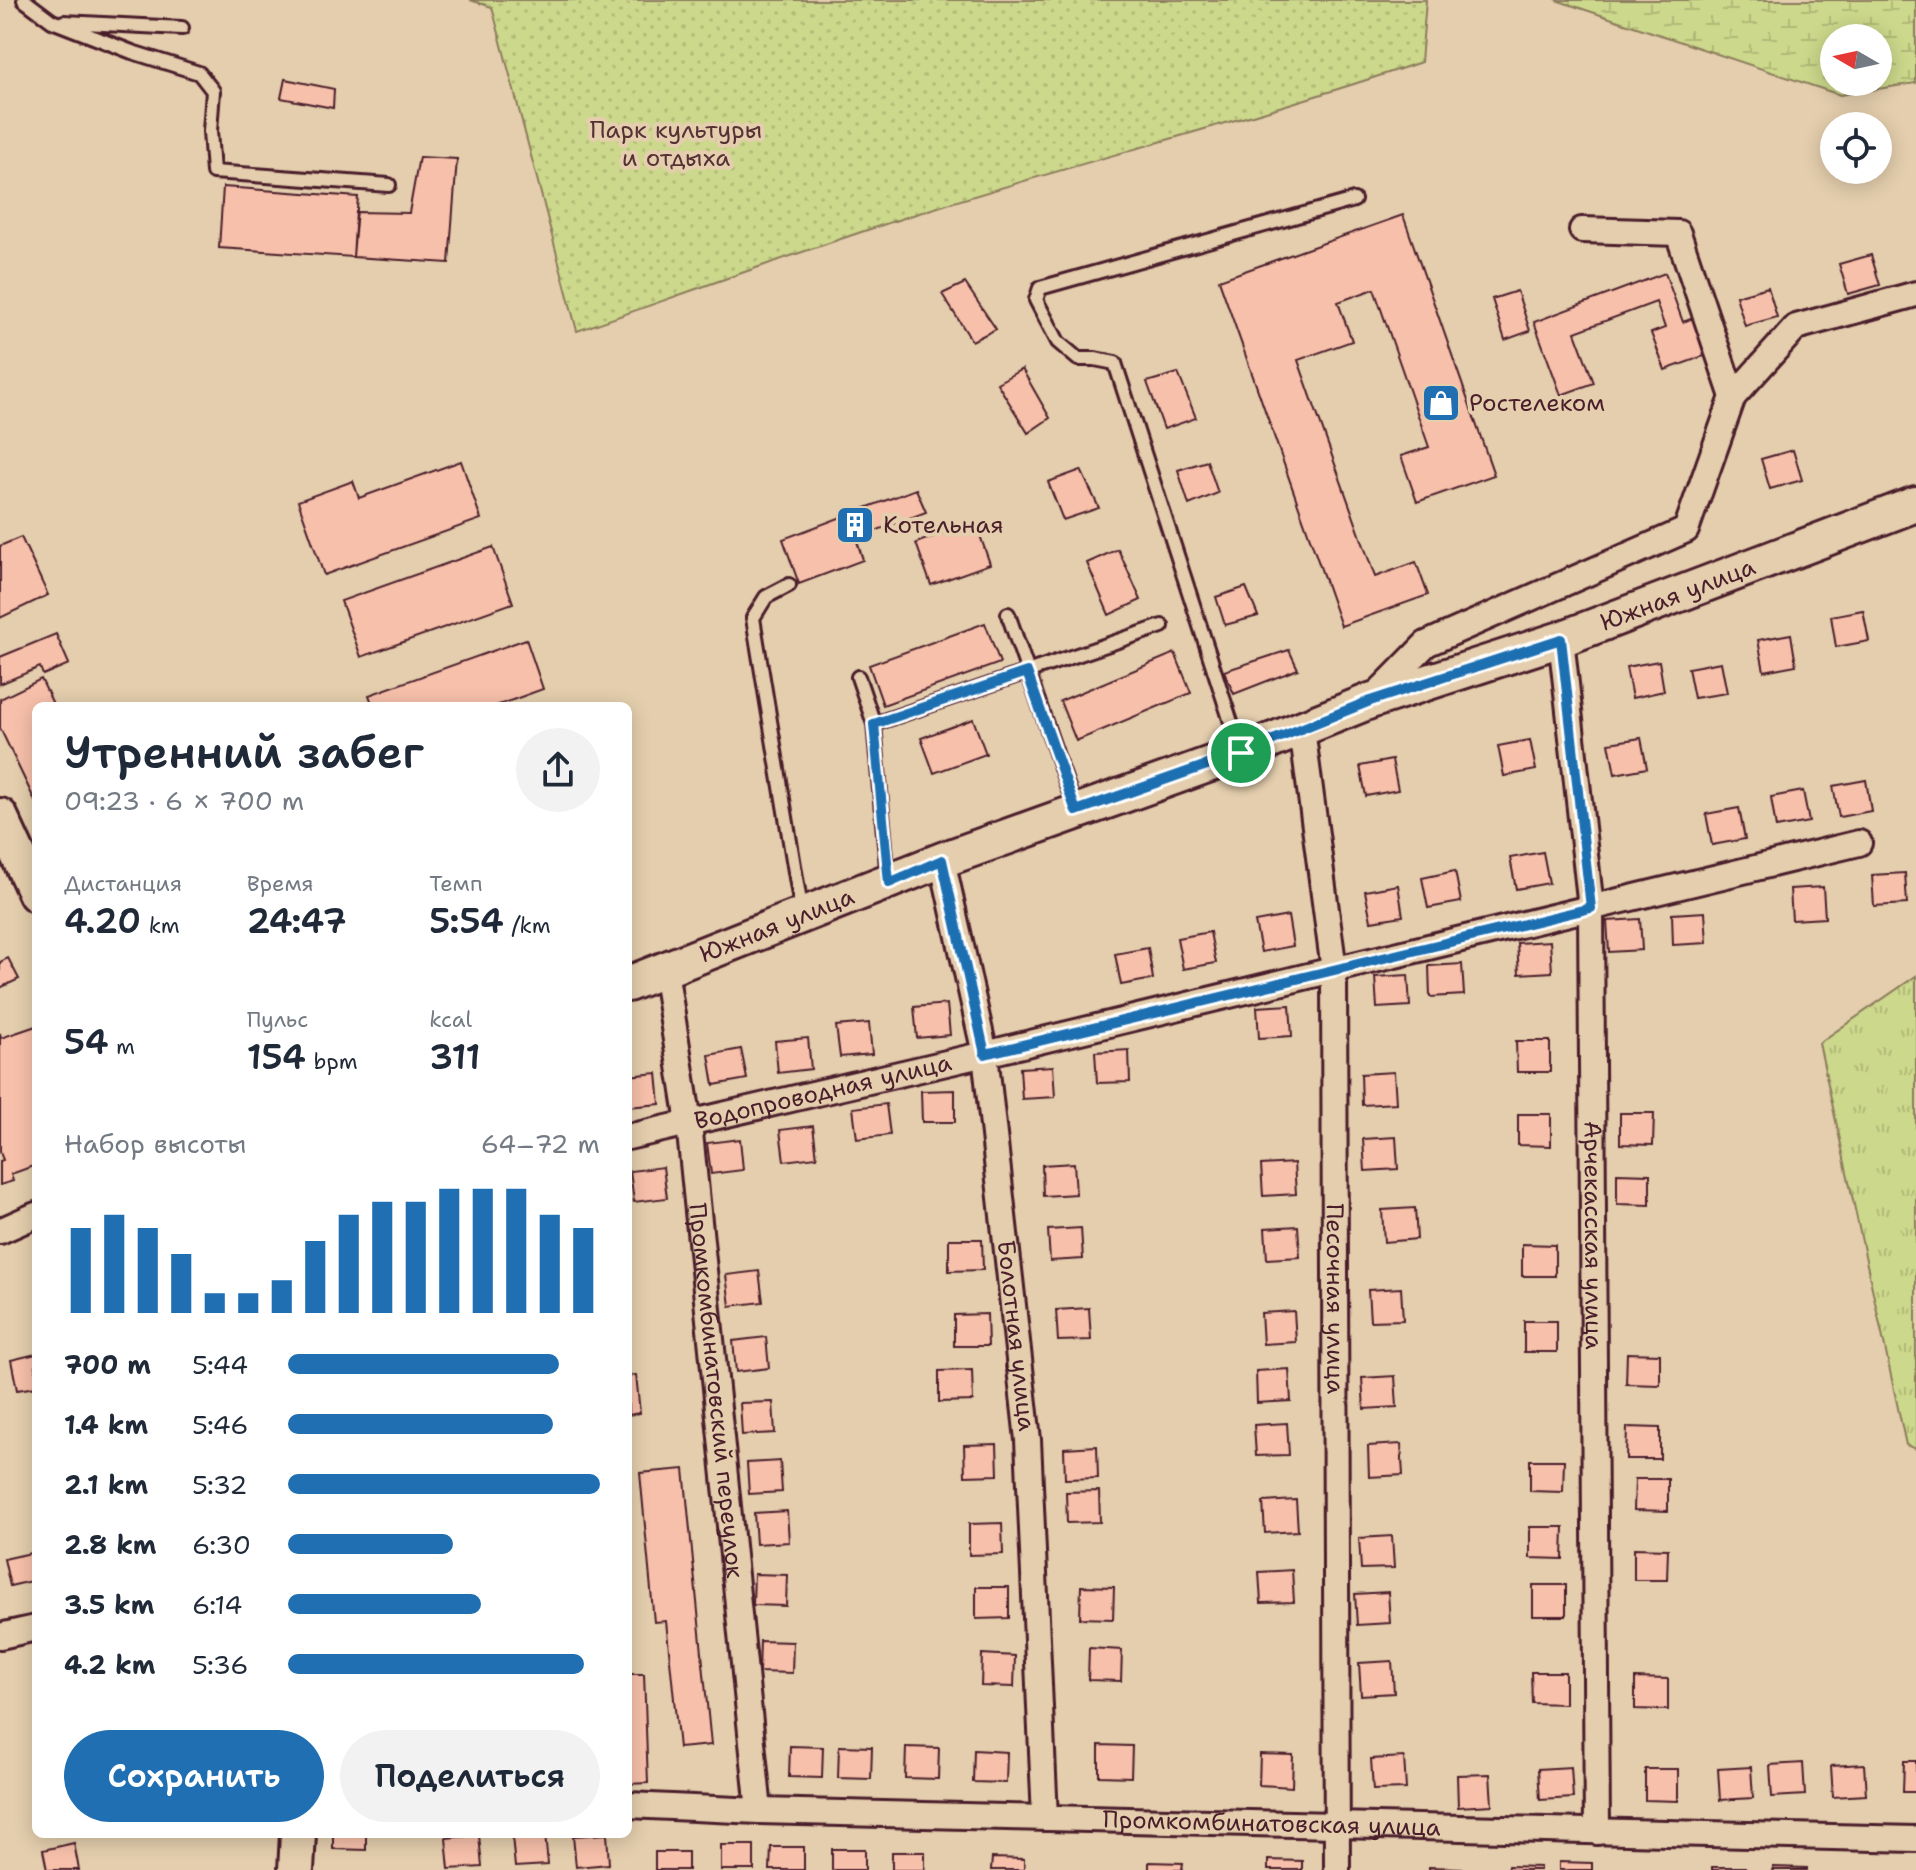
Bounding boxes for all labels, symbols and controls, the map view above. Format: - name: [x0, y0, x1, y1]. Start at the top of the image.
- north arrow: [1820, 24, 1892, 96]
- map controls: [1820, 24, 1892, 184]
- button: locate: [1820, 112, 1892, 184]
- park label: Парк культуры и отдыха: [590, 114, 762, 174]
- shop icon: Ростелеком: [1420, 382, 1462, 424]
- place label: Ростелеком: [1469, 387, 1605, 419]
- building icon: Котельная: [834, 504, 876, 546]
- place label: Котельная: [883, 509, 1004, 541]
- street label: Южная улица: [1596, 551, 1760, 639]
- pin: [1207, 719, 1275, 787]
- text: Утренний забег: [64, 723, 424, 782]
- button: share: [516, 728, 600, 812]
- icon: arrive: [1219, 731, 1263, 775]
- text: 09:23 · 6 × 700 m: [64, 783, 304, 818]
- text: Дистанция: [64, 869, 182, 898]
- text: Время: [247, 869, 314, 898]
- text: Темп: [429, 869, 483, 898]
- street label: Южная улица: [695, 880, 859, 970]
- text: 4.20: [64, 898, 141, 944]
- text: 24:47: [247, 898, 347, 944]
- text: 5:54: [429, 898, 504, 944]
- text: km: [141, 911, 180, 940]
- text: /km: [504, 911, 551, 940]
- text: Пульс: [247, 1005, 308, 1034]
- text: kcal: [429, 1005, 472, 1034]
- text: 54: [64, 1019, 109, 1065]
- text: m: [109, 1032, 135, 1061]
- text: 154: [247, 1034, 306, 1080]
- text: 311: [429, 1034, 481, 1080]
- street label: Водопроводная улица: [691, 1046, 955, 1137]
- text: bpm: [306, 1047, 358, 1076]
- street label: Арчекасская улица: [1576, 1121, 1610, 1350]
- text: Набор высоты: [64, 1126, 246, 1161]
- text: 64–72 m: [481, 1126, 600, 1161]
- street label: Промкомбинатовский переулок: [681, 1202, 751, 1580]
- street label: Песочная улица: [1319, 1203, 1351, 1394]
- street label: Болотная улица: [990, 1238, 1043, 1433]
- text: 700 m: [64, 1347, 151, 1382]
- text: 5:44: [192, 1347, 248, 1382]
- text: 1.4 km: [64, 1407, 148, 1442]
- text: 5:46: [192, 1407, 248, 1442]
- text: 2.1 km: [64, 1467, 148, 1502]
- text: 5:32: [192, 1467, 247, 1502]
- text: 2.8 km: [64, 1527, 157, 1562]
- text: 6:30: [192, 1527, 251, 1562]
- text: 3.5 km: [64, 1587, 155, 1622]
- text: 6:14: [192, 1587, 242, 1622]
- text: 4.2 km: [64, 1647, 156, 1682]
- text: 5:36: [192, 1647, 248, 1682]
- button: Сохранить: [64, 1730, 324, 1822]
- button: Поделиться: [340, 1730, 600, 1822]
- street label: Промкомбинатовская улица: [1102, 1803, 1441, 1843]

